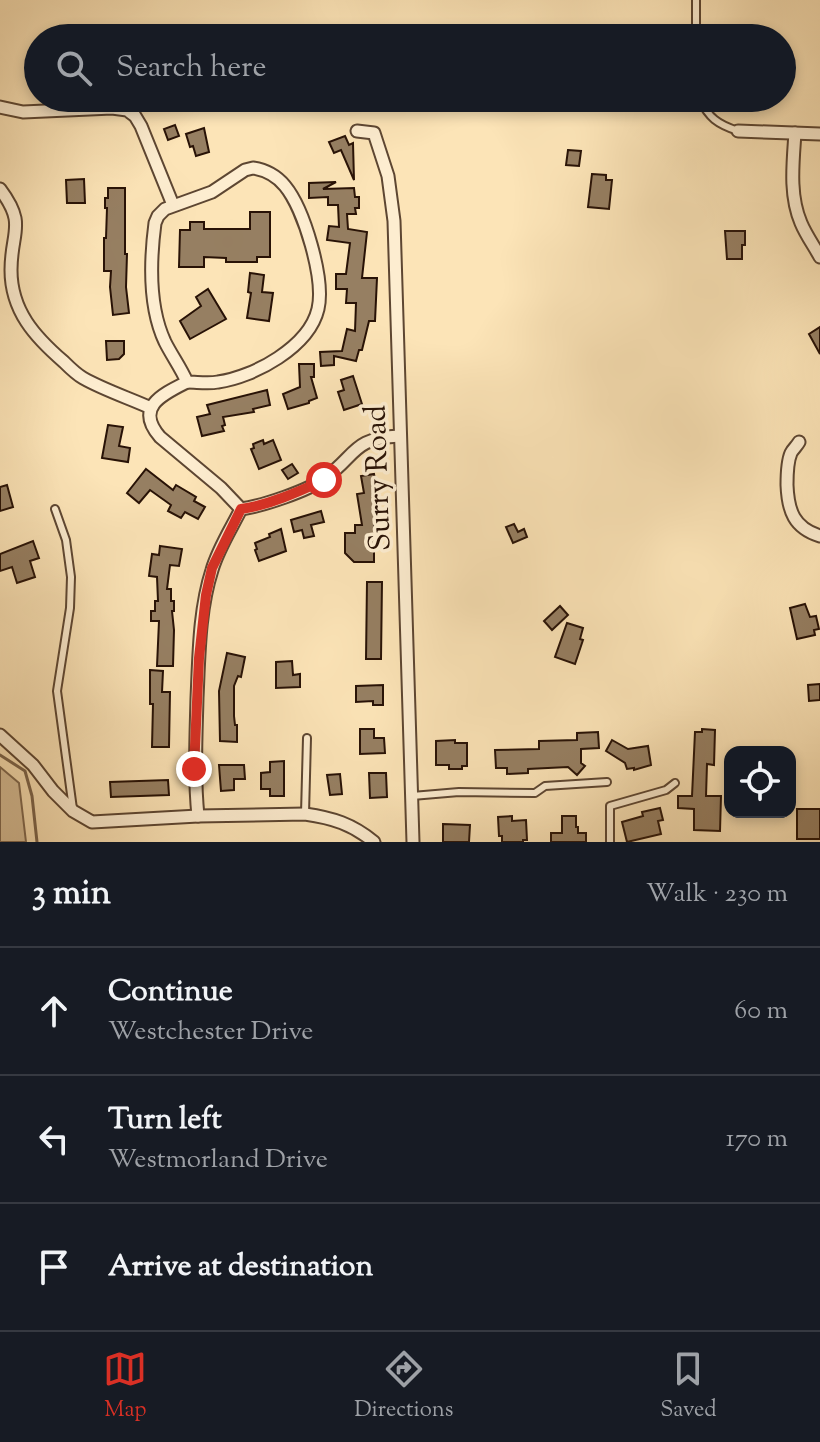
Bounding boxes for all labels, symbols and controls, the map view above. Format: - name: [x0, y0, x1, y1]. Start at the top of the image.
- search box: [24, 24, 796, 112]
- icon: search: [52, 46, 96, 90]
- text: Search here: [116, 47, 266, 90]
- street label: Surry Road: [355, 404, 404, 552]
- route start: [306, 462, 342, 498]
- map controls: [724, 746, 796, 818]
- button: locate: [724, 746, 796, 818]
- route end: [176, 751, 212, 787]
- text: 3 min: [32, 870, 111, 919]
- text: Walk · 230 m: [646, 876, 788, 913]
- text: Continue: [108, 971, 233, 1014]
- icon: ahead: [32, 989, 76, 1033]
- text: 60 m: [734, 993, 788, 1030]
- text: Westchester Drive: [108, 1014, 313, 1051]
- text: Turn left: [108, 1099, 222, 1142]
- icon: left: [32, 1117, 76, 1161]
- text: 170 m: [726, 1121, 788, 1158]
- text: Westmorland Drive: [108, 1142, 328, 1179]
- icon: arrive: [32, 1245, 76, 1289]
- text: Arrive at destination: [108, 1246, 373, 1289]
- tab: Map: [103, 1347, 147, 1427]
- tab: Directions: [354, 1347, 453, 1427]
- tab: Saved: [660, 1347, 717, 1427]

